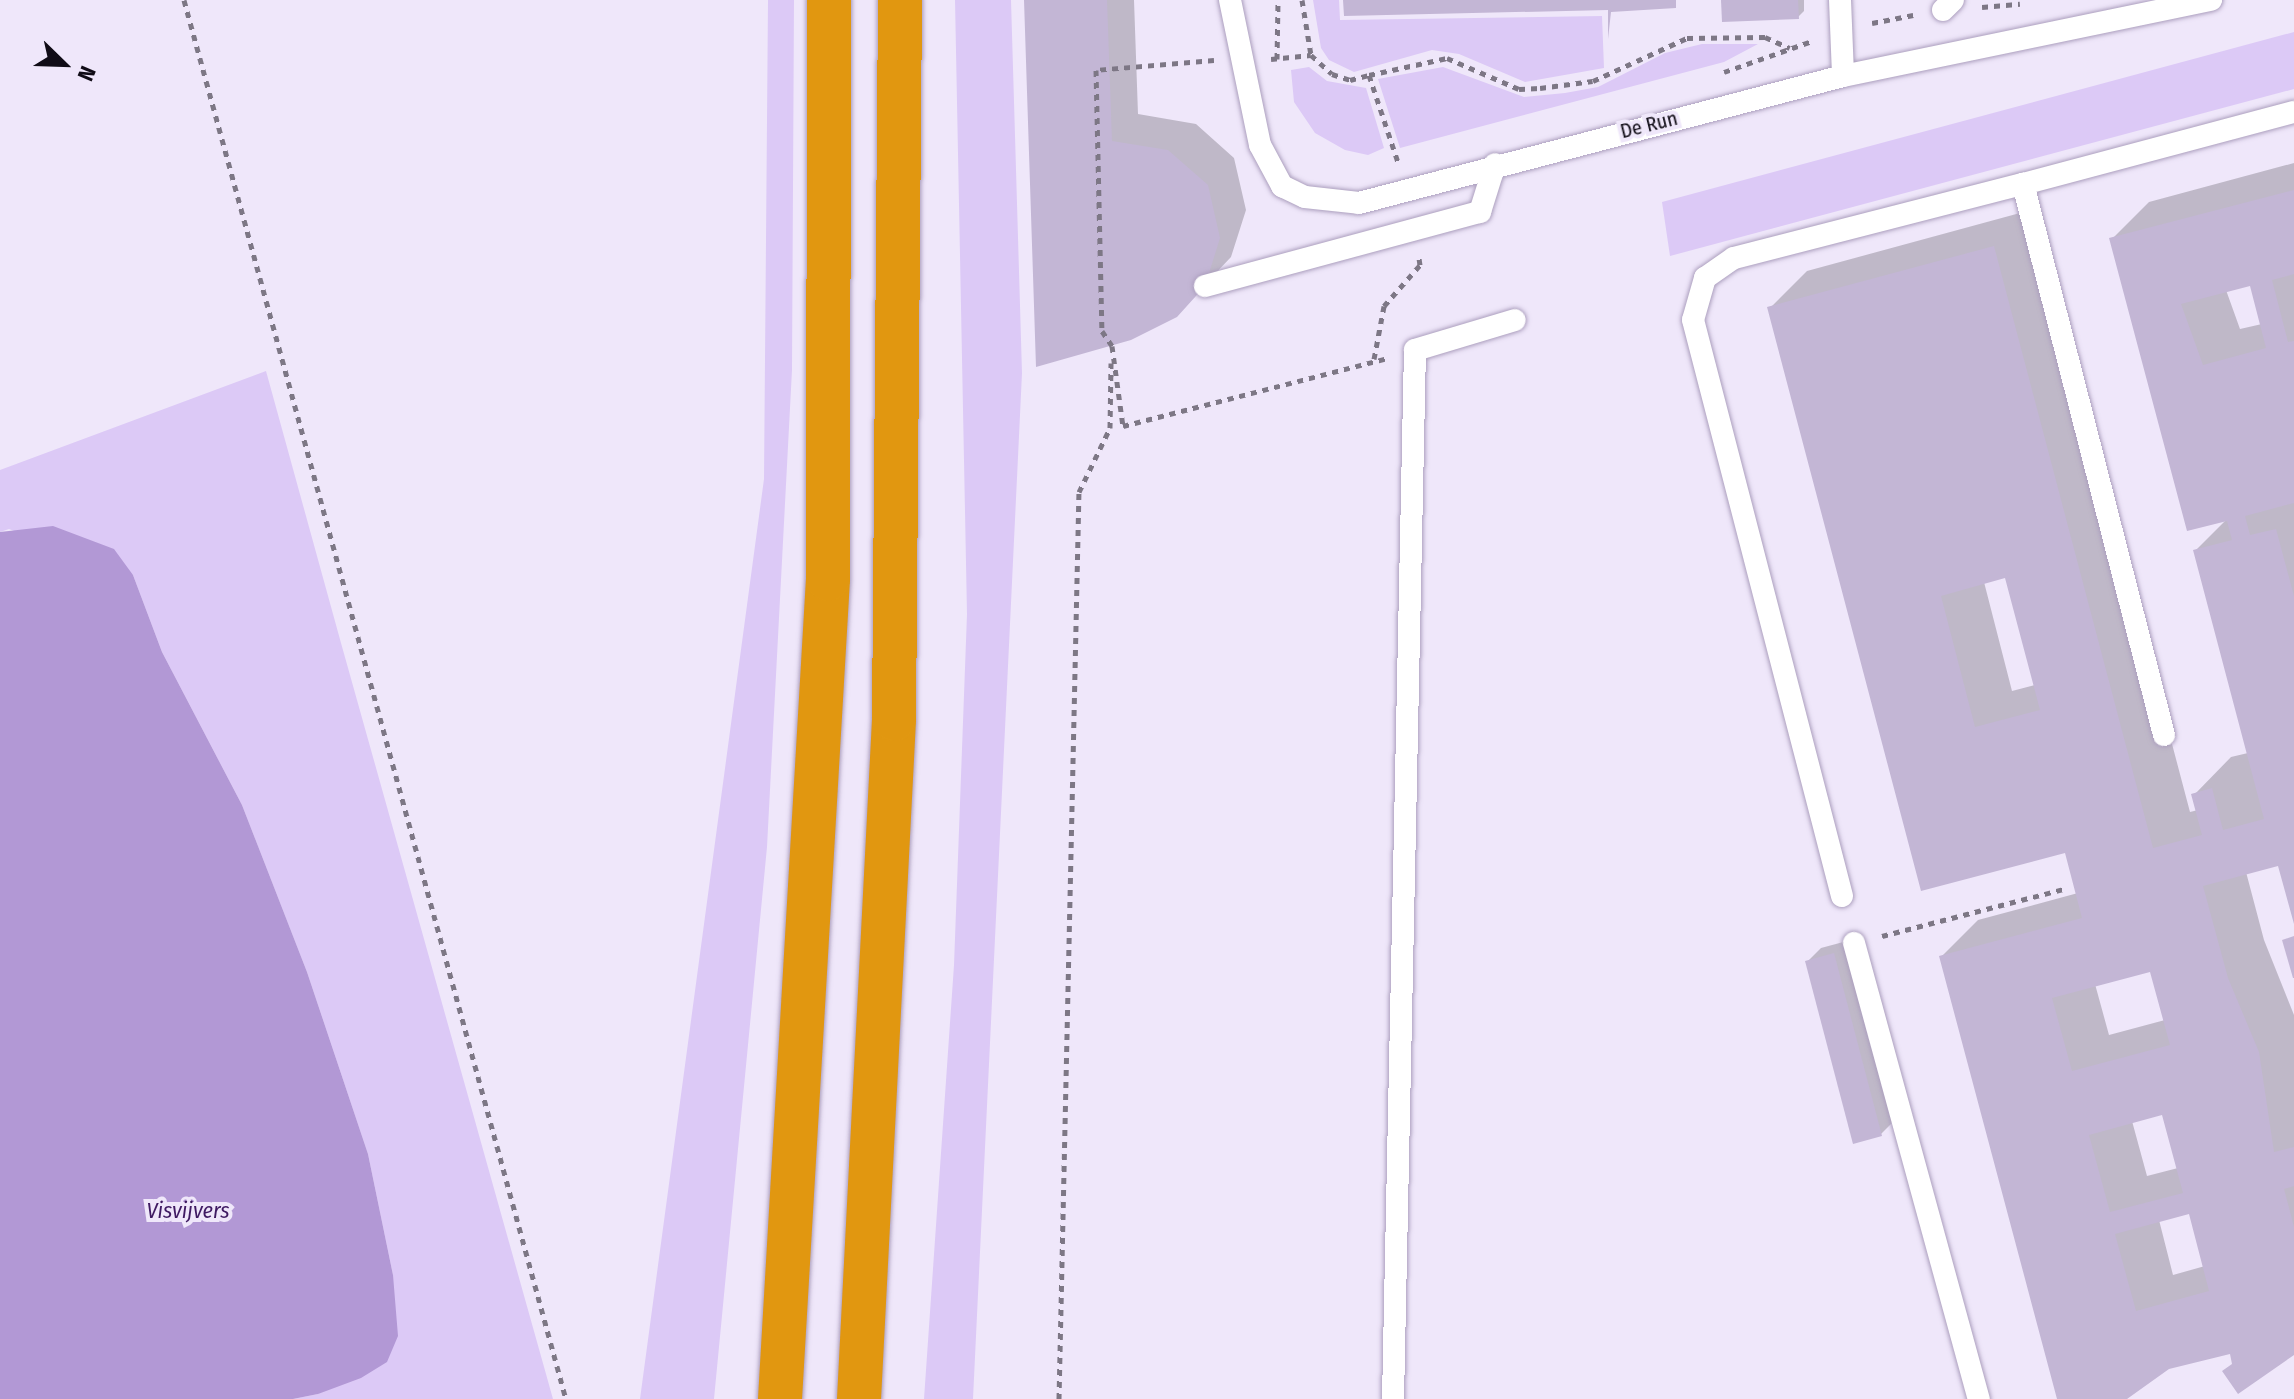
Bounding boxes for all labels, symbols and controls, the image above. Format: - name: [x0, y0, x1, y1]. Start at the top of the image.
- north arrow: [24, 24, 104, 104]
- text: N: [72, 62, 102, 85]
- street label: De Run: [1618, 106, 1680, 144]
- water label: Visvijvers: [146, 1198, 230, 1224]

